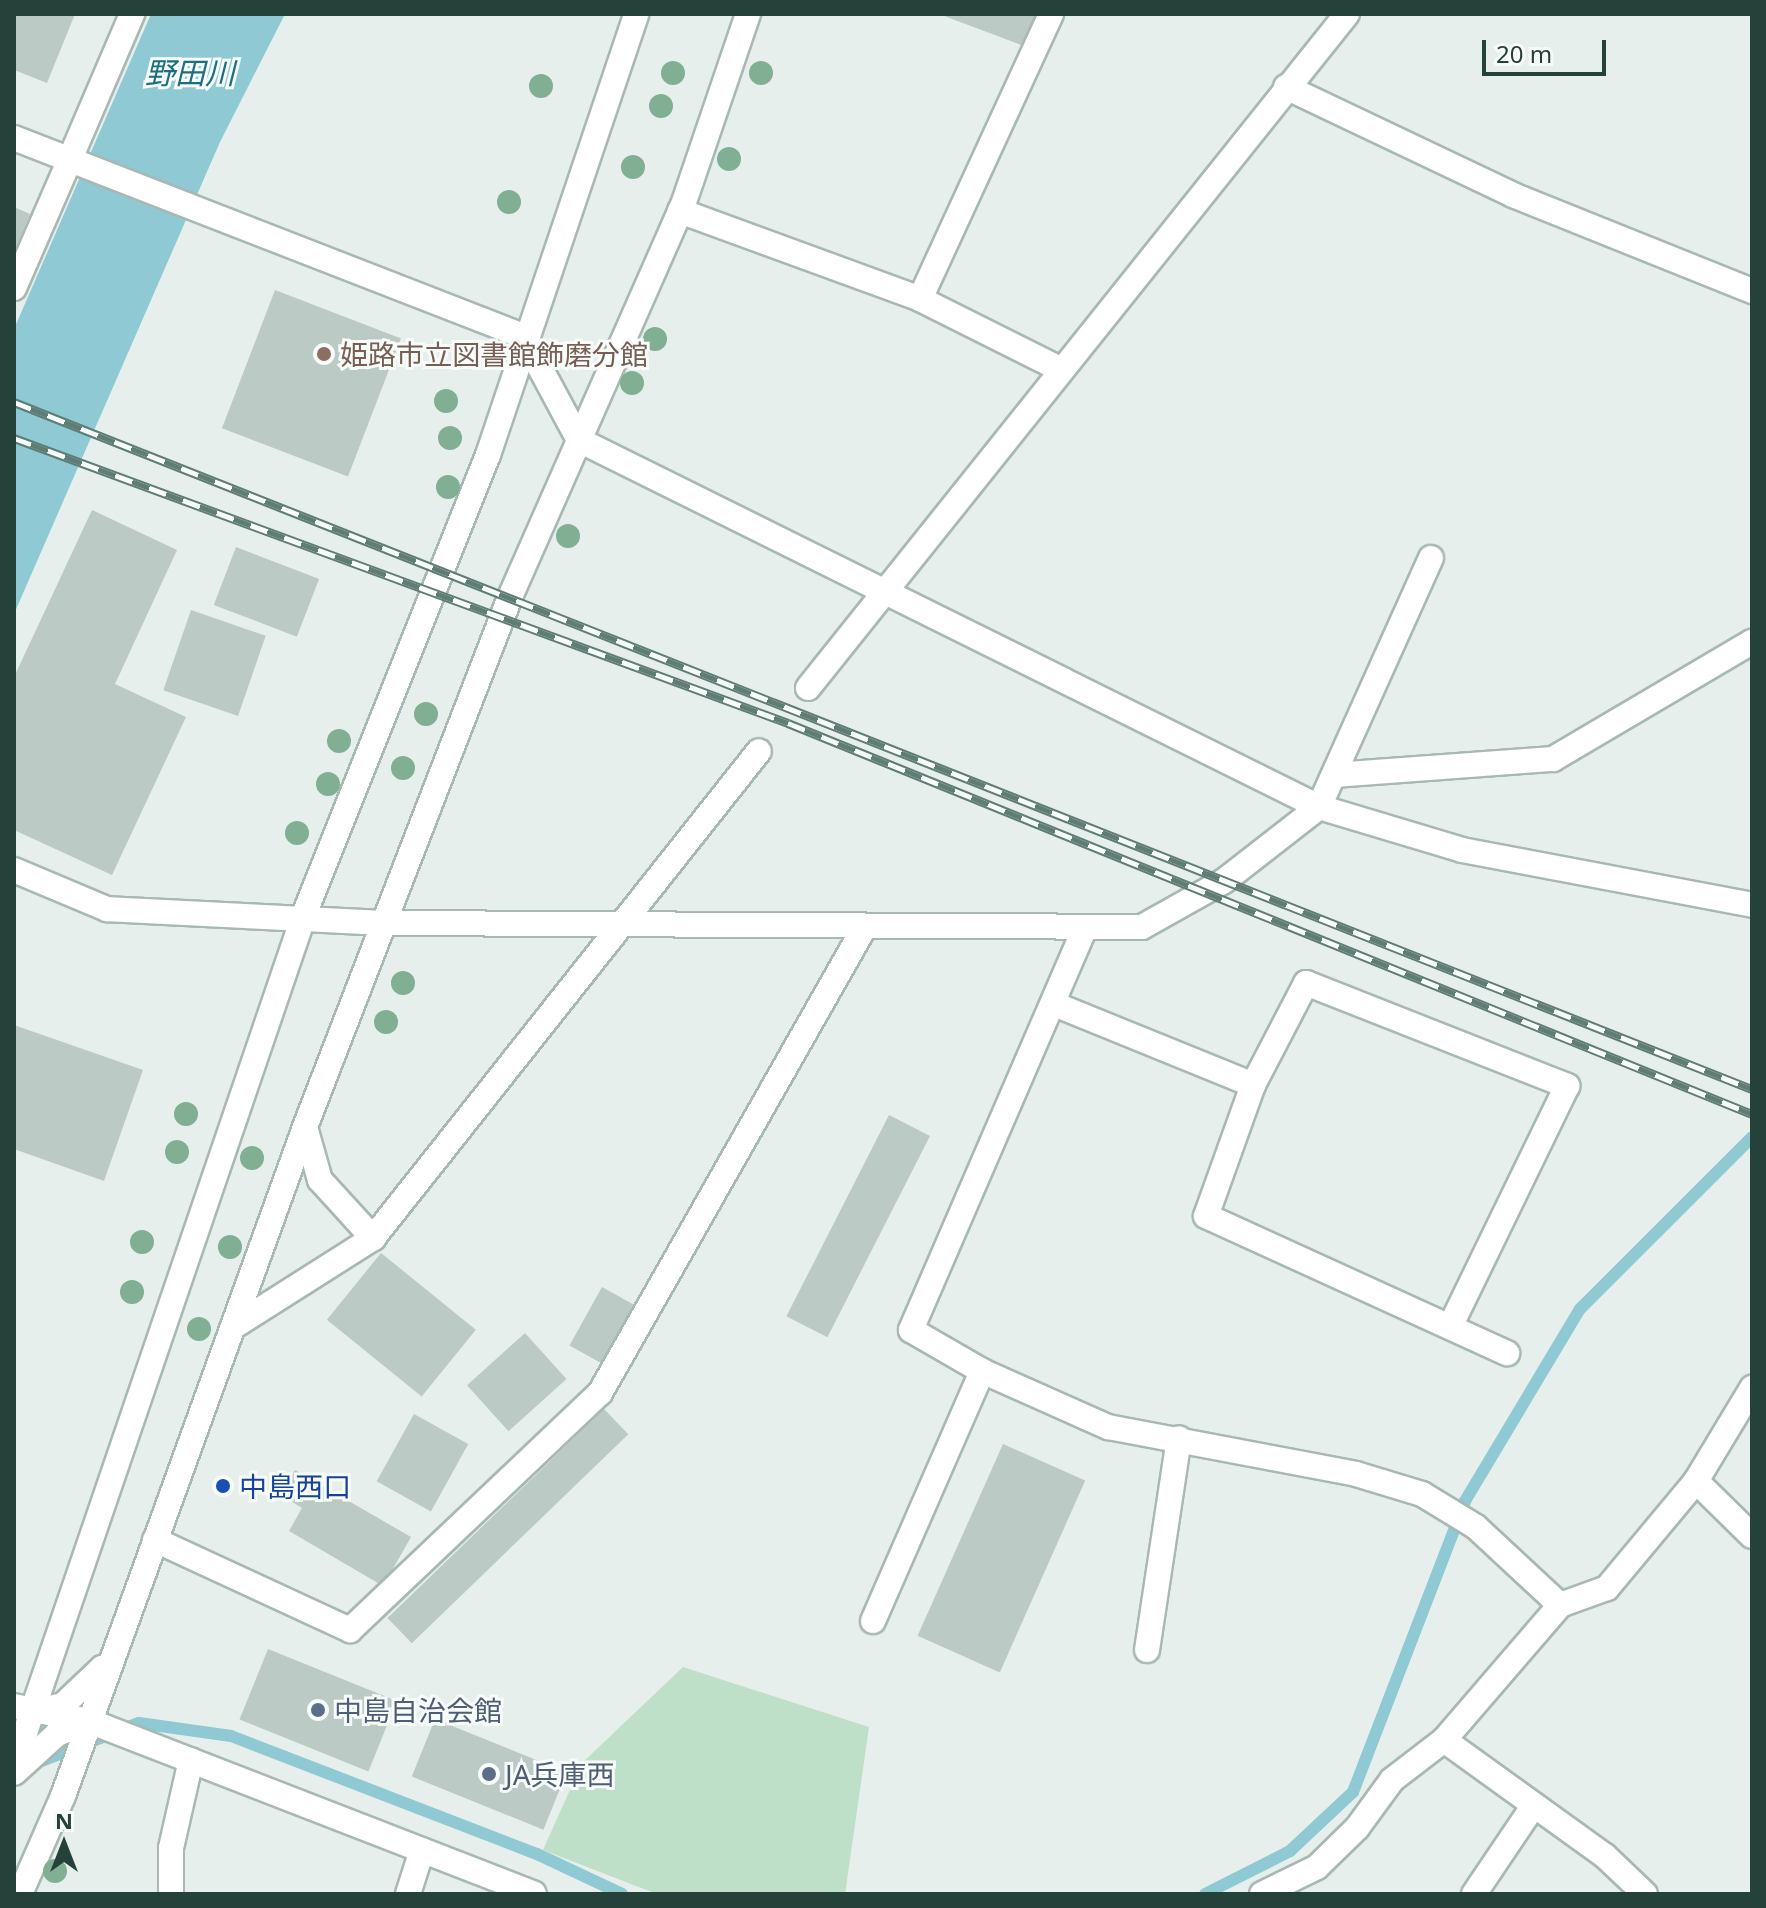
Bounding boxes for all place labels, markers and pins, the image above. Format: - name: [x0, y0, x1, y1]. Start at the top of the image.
- place label: 姫路市立図書館飾磨分館: [340, 337, 648, 371]
- marker: 姫路市立図書館飾磨分館: [315, 345, 333, 363]
- place label: 中島西口: [239, 1469, 351, 1503]
- marker: 中島西口: [214, 1477, 232, 1495]
- place label: 中島自治会館: [334, 1693, 502, 1727]
- marker: 中島自治会館: [309, 1701, 327, 1719]
- place label: JA兵庫西: [505, 1757, 615, 1791]
- marker: JA兵庫西: [480, 1765, 498, 1783]

